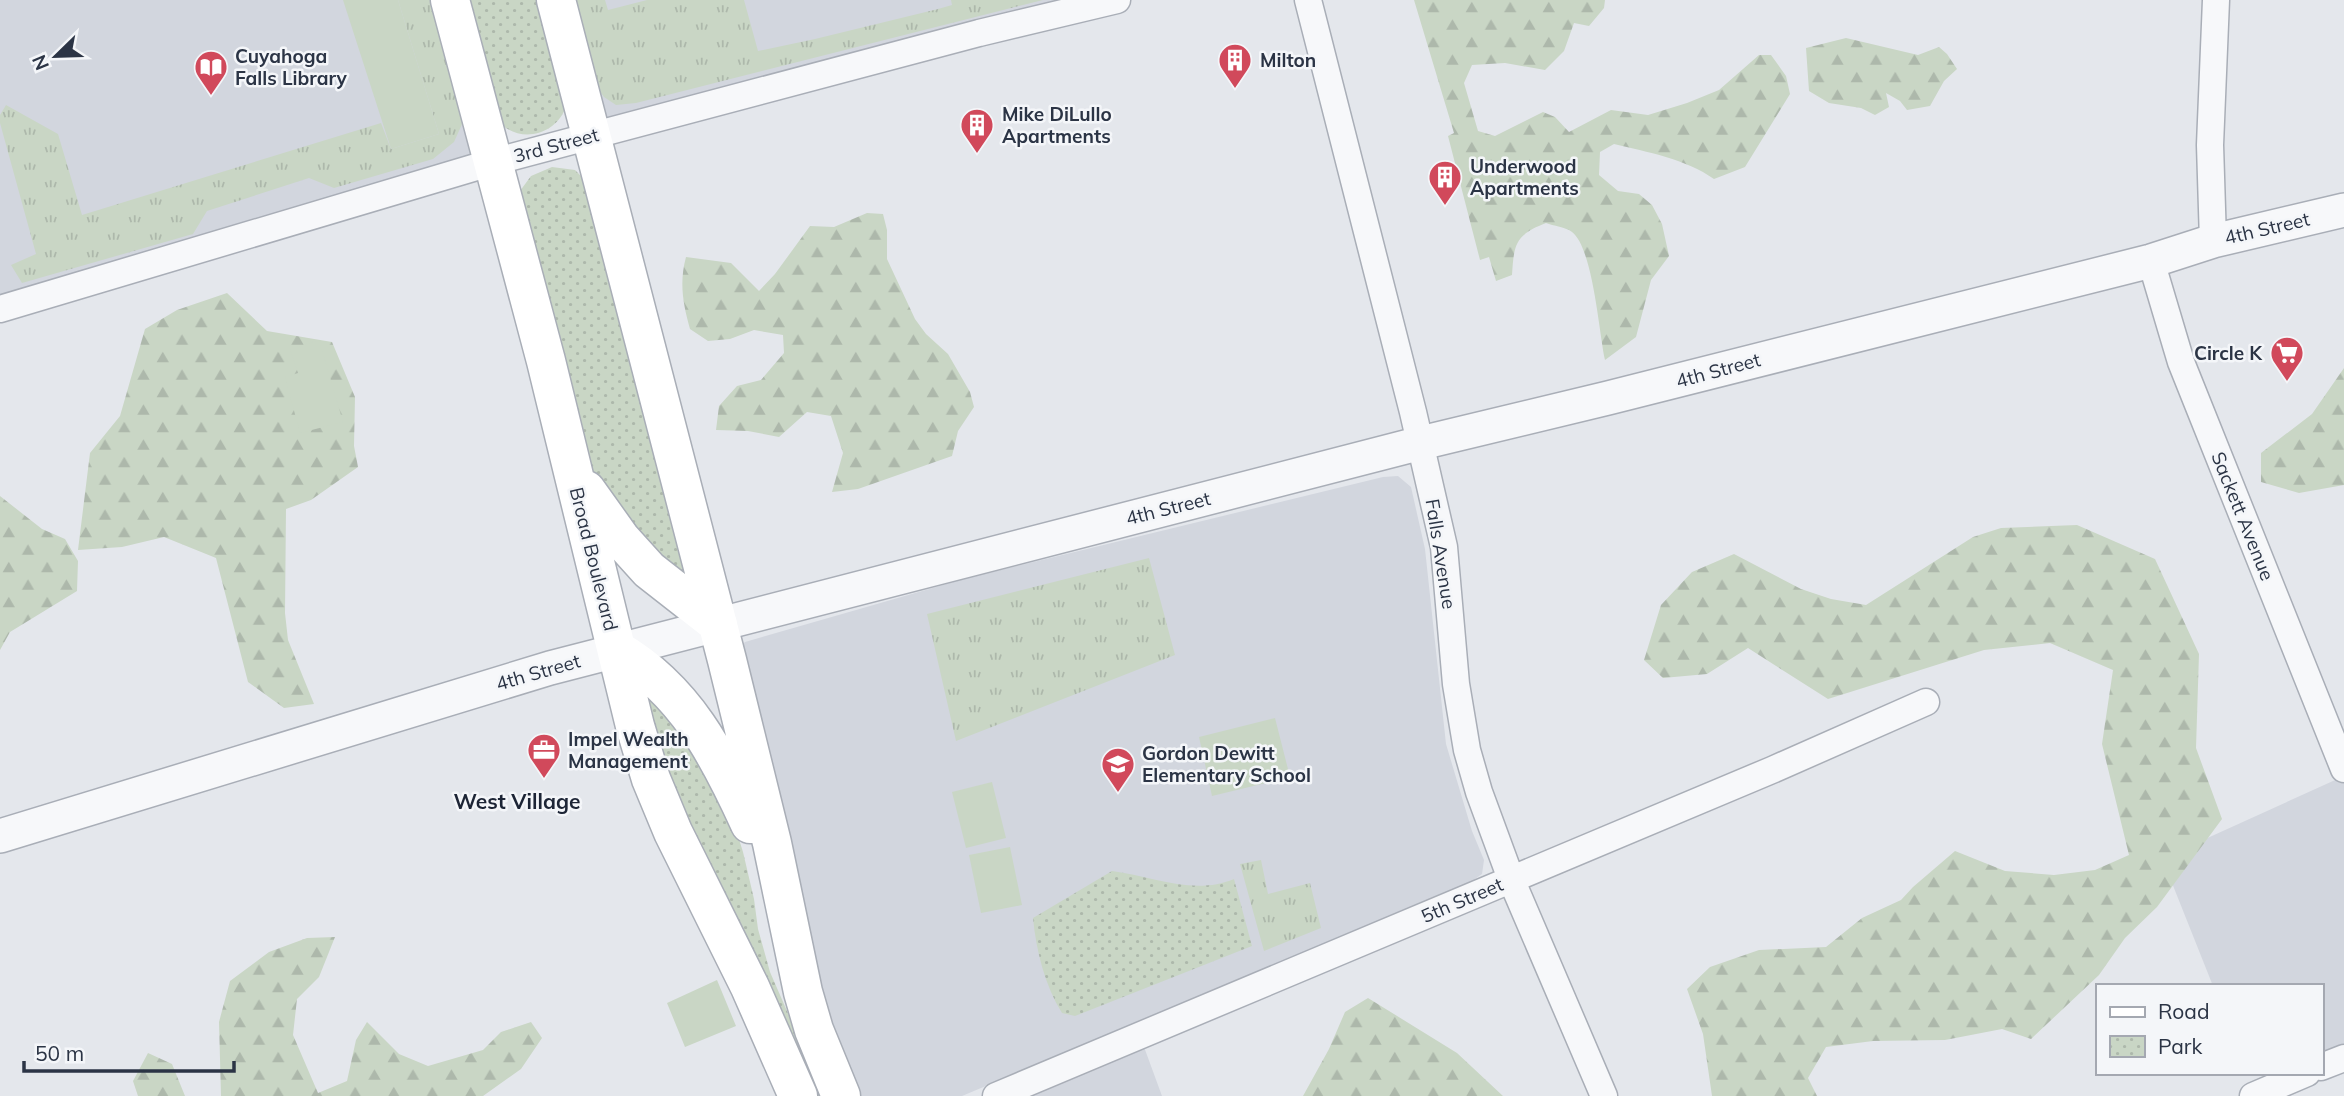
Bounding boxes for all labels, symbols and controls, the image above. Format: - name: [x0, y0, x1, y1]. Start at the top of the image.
- north arrow: [21, 21, 91, 91]
- building icon: Milton: [1216, 41, 1254, 90]
- place label: Cuyahoga Falls Library: [235, 44, 347, 90]
- library icon: Cuyahoga Falls Library: [192, 48, 230, 97]
- place label: Milton: [1260, 48, 1316, 72]
- text: N: [27, 51, 54, 74]
- place label: Mike DiLullo Apartments: [1002, 102, 1112, 148]
- building icon: Mike DiLullo Apartments: [958, 106, 996, 155]
- street label: 3rd Street: [511, 122, 601, 168]
- place label: Underwood Apartments: [1470, 154, 1579, 200]
- building icon: Underwood Apartments: [1426, 158, 1464, 207]
- street label: 4th Street: [2222, 206, 2312, 249]
- supermarket icon: Circle K: [2268, 334, 2306, 383]
- place label: Circle K: [2194, 341, 2263, 365]
- street label: 4th Street: [1673, 347, 1763, 393]
- street label: Sackett Avenue: [2206, 448, 2280, 584]
- street label: Broad Boulevard: [565, 485, 623, 633]
- street label: 4th Street: [1123, 486, 1213, 530]
- street label: Falls Avenue: [1420, 497, 1462, 611]
- street label: 4th Street: [493, 648, 583, 695]
- place label: Impel Wealth Management: [568, 727, 689, 773]
- office icon: Impel Wealth Management: [525, 731, 563, 780]
- place label: Gordon Dewitt Elementary School: [1142, 741, 1311, 787]
- school or university icon: Gordon Dewitt Elementary School: [1099, 745, 1137, 794]
- district label: West Village: [453, 788, 581, 814]
- street label: 5th Street: [1417, 872, 1507, 928]
- legend: [2096, 984, 2323, 1075]
- text: Road: [2158, 998, 2209, 1024]
- scale bar: [24, 1030, 234, 1074]
- text: Park: [2158, 1033, 2202, 1059]
- text: 50 m: [35, 1040, 84, 1066]

